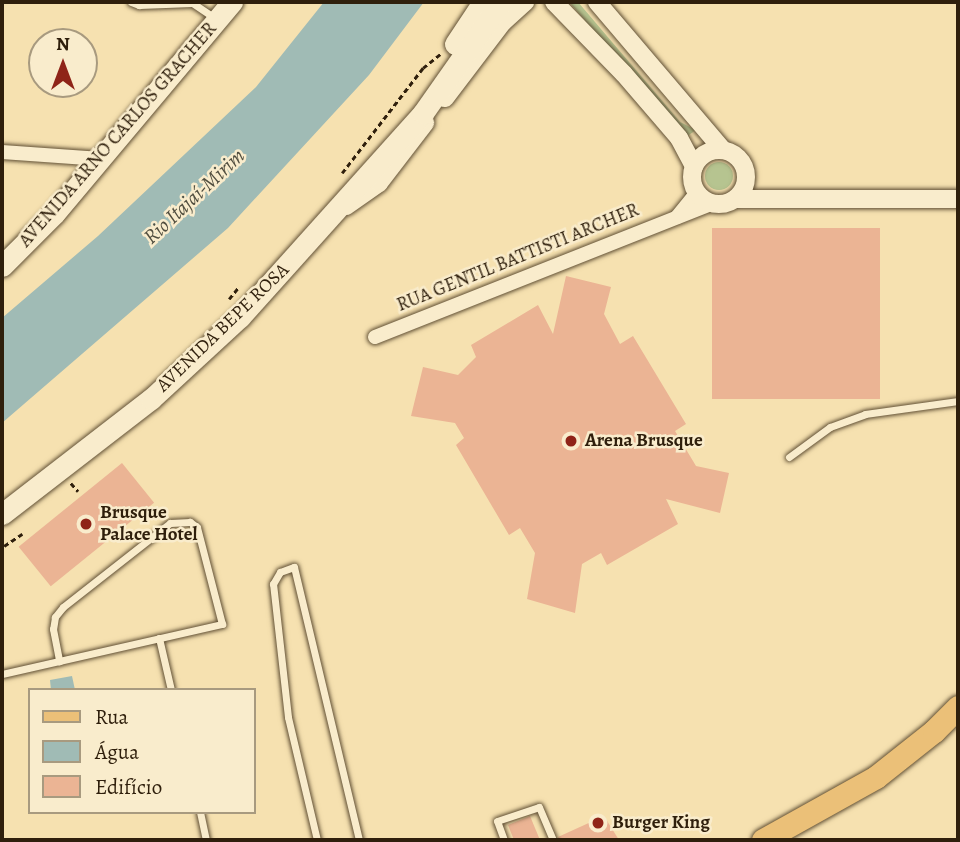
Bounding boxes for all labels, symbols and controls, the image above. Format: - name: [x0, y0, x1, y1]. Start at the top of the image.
- street label: AVENIDA ARNO CARLOS GRACHER: [14, 18, 222, 252]
- north arrow: [28, 28, 98, 98]
- water label: Rio Itajaí-Mirim: [138, 143, 250, 249]
- street label: RUA GENTIL BATTISTI ARCHER: [394, 199, 642, 317]
- street label: AVENIDA BEPE ROSA: [152, 259, 294, 397]
- place label: Arena Brusque: [585, 430, 703, 452]
- marker: Arena Brusque: [563, 433, 579, 449]
- place label: Brusque Palace Hotel: [100, 502, 198, 546]
- marker: Brusque Palace Hotel: [78, 516, 94, 532]
- legend: [28, 688, 256, 814]
- text: Rua: [95, 703, 128, 731]
- text: Água: [95, 738, 139, 766]
- text: Edifício: [95, 773, 162, 801]
- place label: Burger King: [612, 812, 710, 834]
- marker: Burger King: [590, 815, 606, 831]

